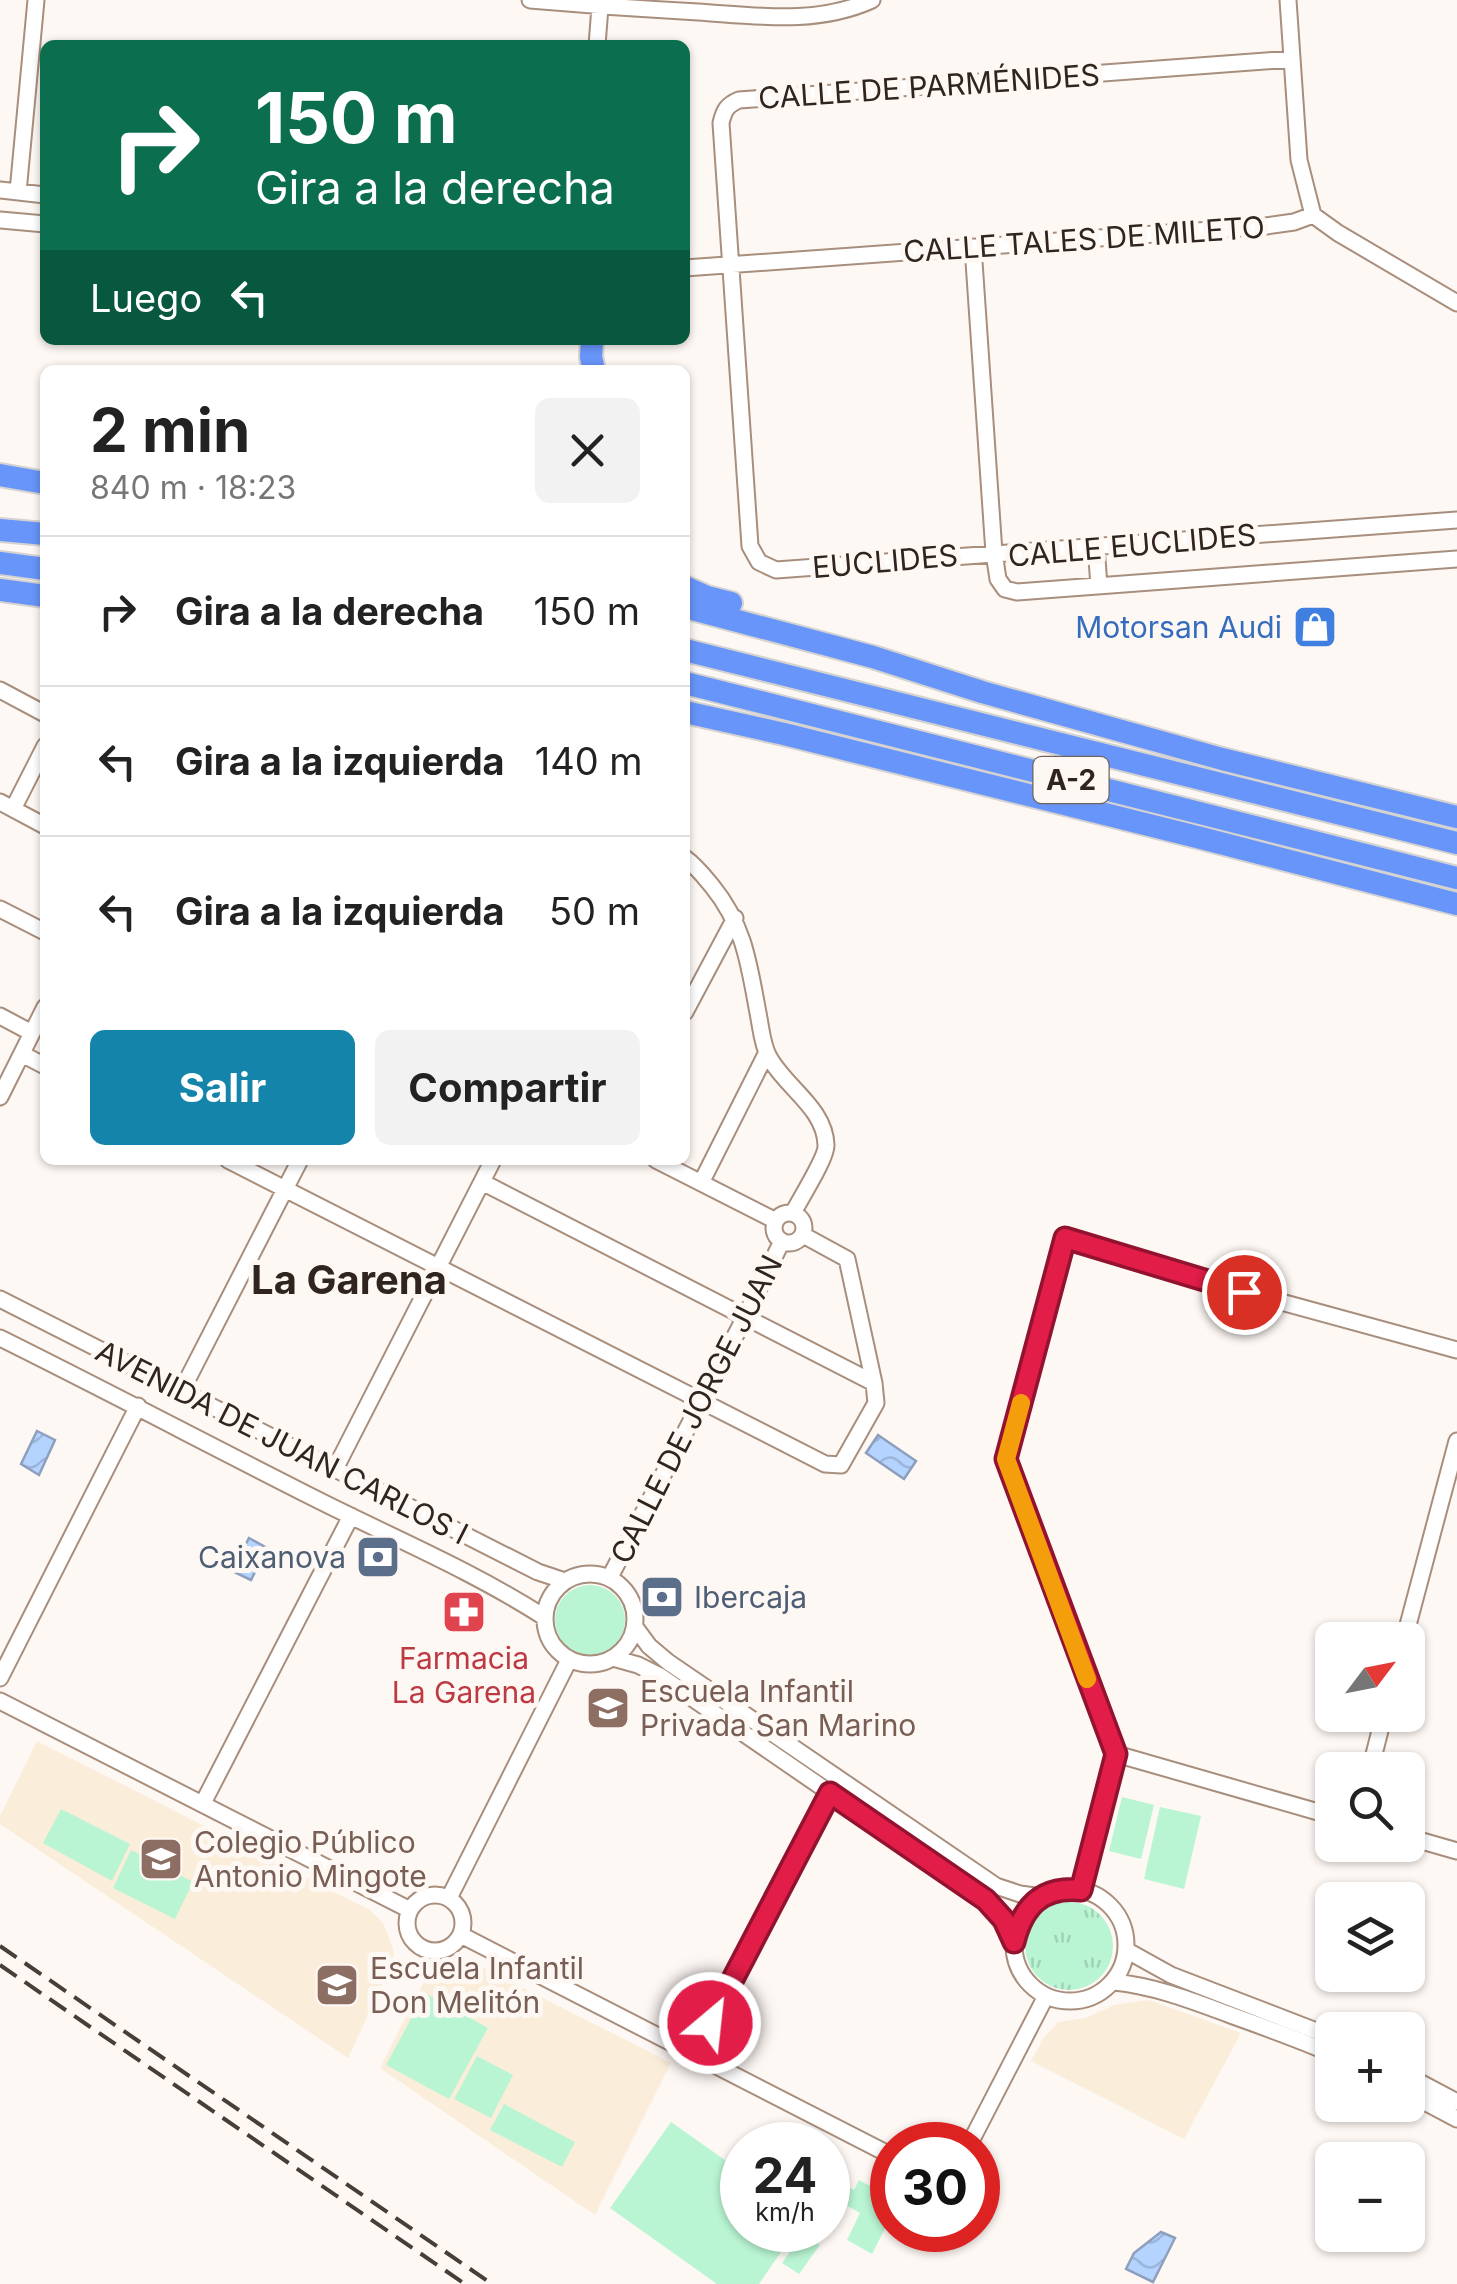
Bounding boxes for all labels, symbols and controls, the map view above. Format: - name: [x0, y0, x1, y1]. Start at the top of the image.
- street label: CALLE DE PARMÉNIDES: [757, 56, 1101, 116]
- text: 150 m: [255, 75, 458, 160]
- icon: right: [90, 80, 220, 210]
- text: Gira a la derecha: [255, 160, 615, 215]
- street label: CALLE TALES DE MILETO: [902, 208, 1266, 270]
- icon: left: [222, 270, 277, 325]
- text: Luego: [90, 275, 202, 321]
- text: 2 min: [90, 394, 250, 466]
- button: close: [535, 398, 640, 503]
- text: 840 m · 18:23: [90, 468, 296, 507]
- street label: CALLE EUCLIDES: [1007, 516, 1257, 574]
- street label: EUCLIDES: [811, 537, 959, 585]
- icon: right: [90, 584, 145, 639]
- text: Gira a la derecha: [175, 588, 484, 634]
- text: 150 m: [533, 588, 640, 634]
- shop icon: Motorsan Audi: [1292, 604, 1338, 650]
- place label: Motorsan Audi: [1075, 609, 1282, 645]
- icon: left: [90, 734, 145, 789]
- text: Gira a la izquierda: [175, 738, 505, 784]
- text: 140 m: [535, 738, 643, 784]
- road number: A-2: [1034, 757, 1108, 803]
- icon: left: [90, 884, 145, 939]
- text: Gira a la izquierda: [175, 888, 505, 934]
- text: 50 m: [549, 888, 640, 934]
- button: Salir: [90, 1030, 355, 1145]
- button: Compartir: [375, 1030, 640, 1145]
- street label: CALLE DE JORGE JUAN: [603, 1249, 789, 1569]
- pin: [1202, 1250, 1287, 1335]
- district label: La Garena: [251, 1255, 447, 1304]
- icon: arrive: [1217, 1265, 1272, 1320]
- street label: AVENIDA DE JUAN CARLOS I: [90, 1332, 474, 1552]
- bank icon: Caixanova: [355, 1534, 401, 1580]
- place label: Caixanova: [198, 1539, 346, 1575]
- bank icon: Ibercaja: [639, 1574, 685, 1620]
- place label: Ibercaja: [694, 1579, 807, 1615]
- pharmacy icon: Farmacia La Garena: [441, 1589, 487, 1635]
- north arrow: [1315, 1622, 1425, 1732]
- map controls: [1315, 1622, 1425, 2252]
- place label: Farmacia La Garena: [392, 1640, 536, 1710]
- place label: Escuela Infantil Privada San Marino: [640, 1673, 916, 1743]
- school or university icon: Escuela Infantil Privada San Marino: [585, 1685, 631, 1731]
- button: search: [1315, 1752, 1425, 1862]
- place label: Colegio Público Antonio Mingote: [194, 1824, 427, 1894]
- school or university icon: Colegio Público Antonio Mingote: [138, 1836, 184, 1882]
- button: layers: [1315, 1882, 1425, 1992]
- place label: Escuela Infantil Don Melitón: [370, 1950, 584, 2020]
- school or university icon: Escuela Infantil Don Melitón: [314, 1962, 360, 2008]
- position arrow: [658, 1971, 762, 2075]
- button: +: [1315, 2012, 1425, 2122]
- speed limit sign: 30: [870, 2122, 1000, 2252]
- button: −: [1315, 2142, 1425, 2252]
- text: 24: [753, 2145, 817, 2205]
- text: km/h: [755, 2197, 815, 2227]

